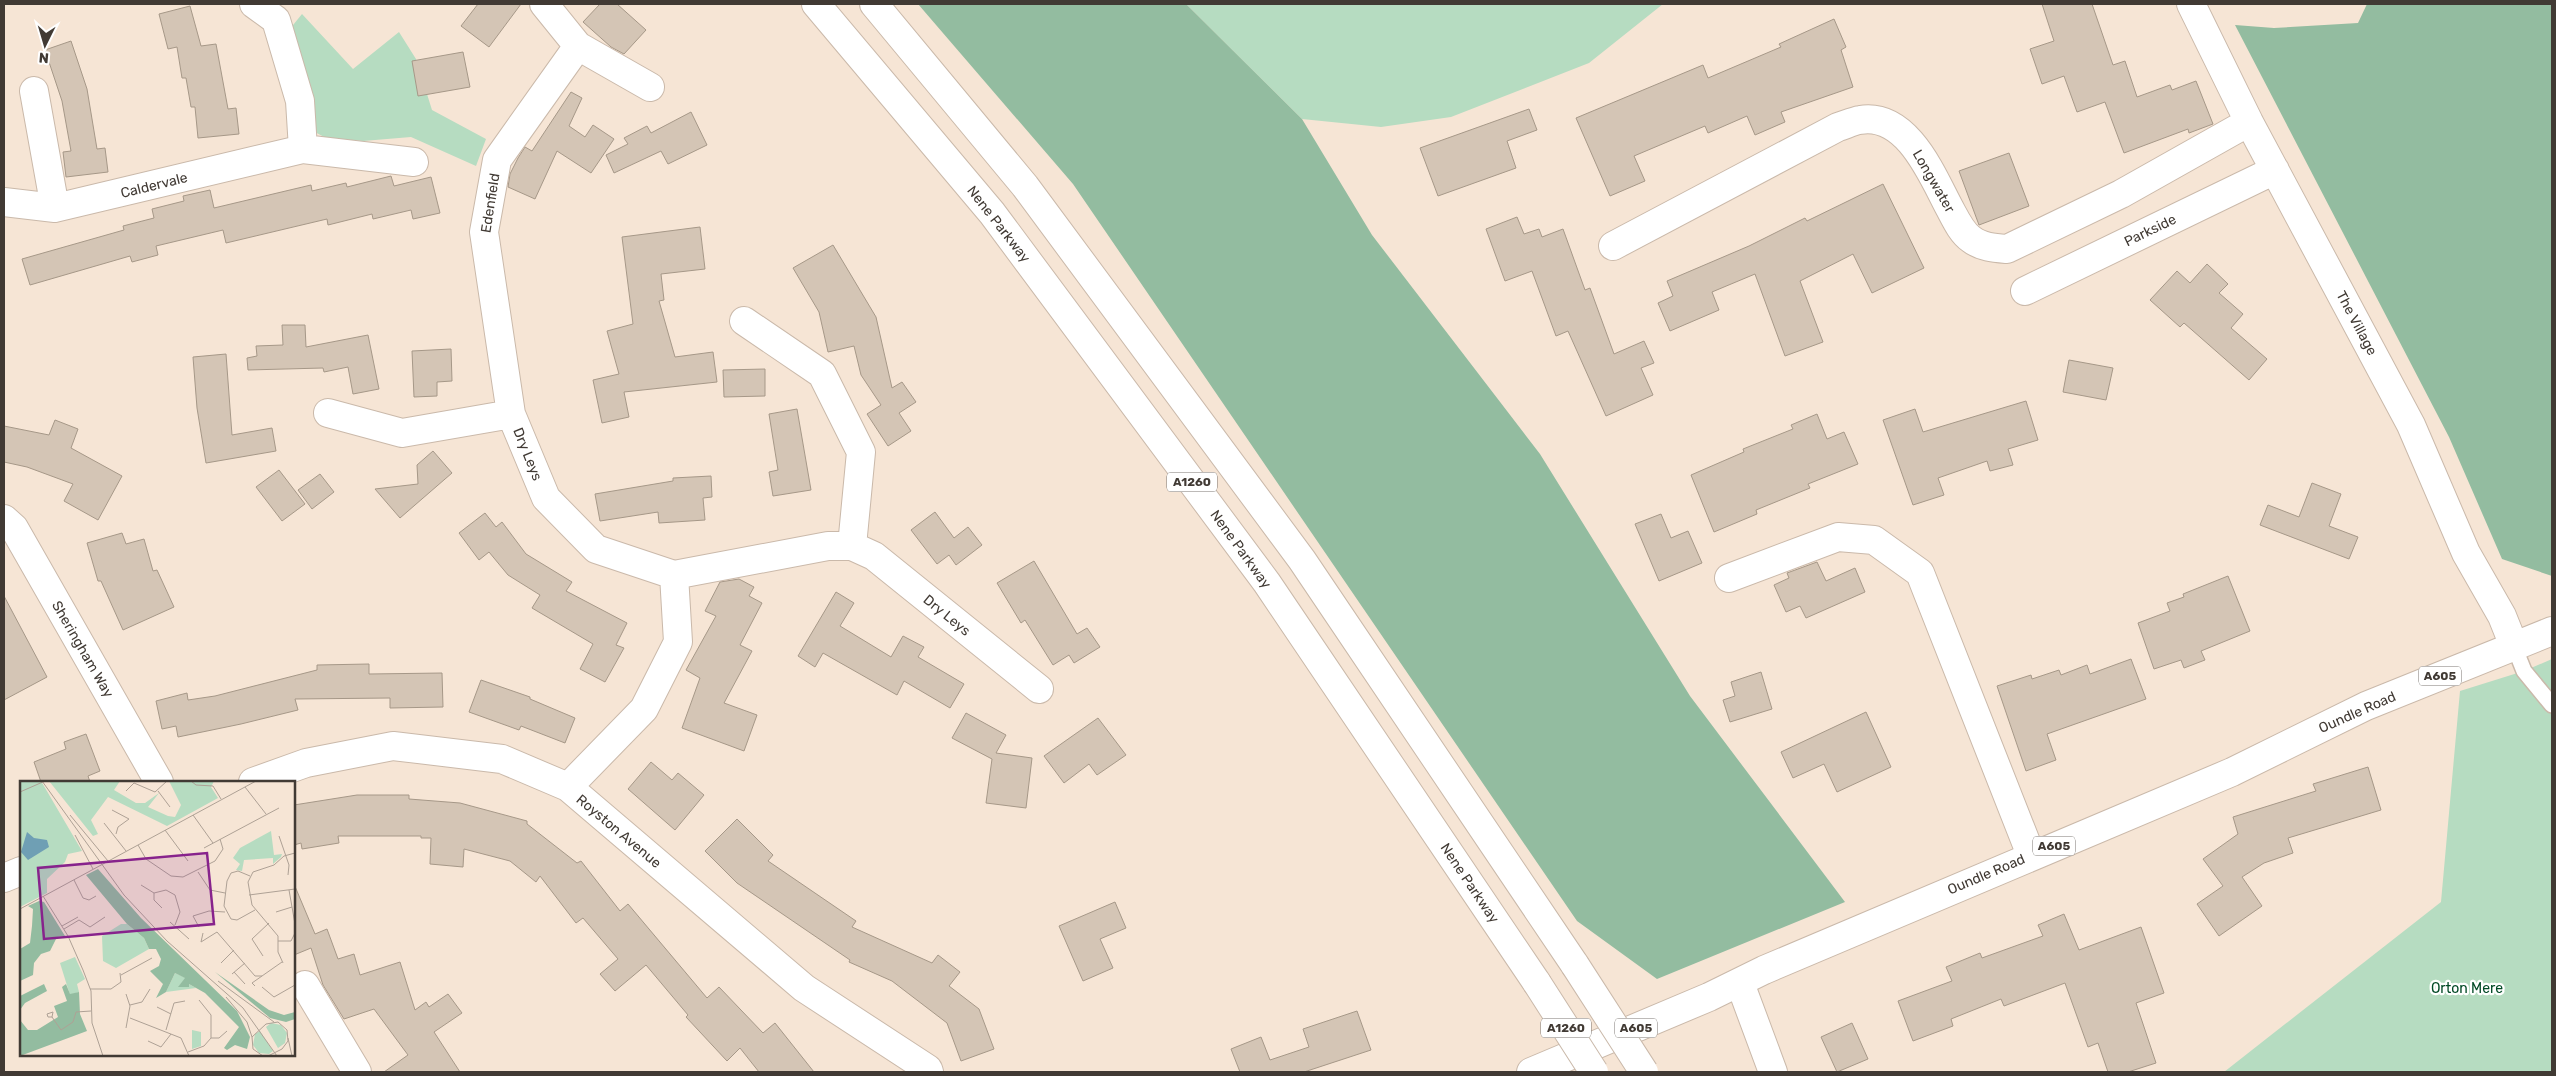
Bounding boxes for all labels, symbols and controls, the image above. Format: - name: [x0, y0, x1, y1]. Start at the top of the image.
- north arrow: [20, 20, 70, 70]
- text: N: [38, 49, 50, 66]
- street label: Longwater: [1909, 147, 1959, 216]
- street label: Caldervale: [119, 169, 190, 202]
- street label: Edenfield: [477, 172, 504, 234]
- street label: Nene Parkway: [963, 183, 1034, 266]
- street label: Parkside: [2121, 211, 2179, 250]
- street label: The Village: [2333, 288, 2381, 358]
- street label: Dry Leys: [509, 425, 546, 483]
- road number: A1260: [1167, 472, 1217, 492]
- street label: Nene Parkway: [1206, 507, 1275, 592]
- street label: Dry Leys: [920, 591, 974, 640]
- street label: Sheringham Way: [48, 598, 117, 701]
- road number: A605: [2419, 666, 2461, 686]
- street label: Oundle Road: [2316, 688, 2398, 737]
- inset map: [20, 781, 295, 1056]
- street label: Royston Avenue: [573, 791, 665, 872]
- road number: A605: [2033, 836, 2075, 856]
- street label: Nene Parkway: [1437, 840, 1503, 927]
- street label: Oundle Road: [1945, 851, 2028, 898]
- park label: Orton Mere: [2431, 980, 2503, 997]
- road number: A1260: [1541, 1018, 1591, 1038]
- road number: A605: [1615, 1018, 1657, 1038]

